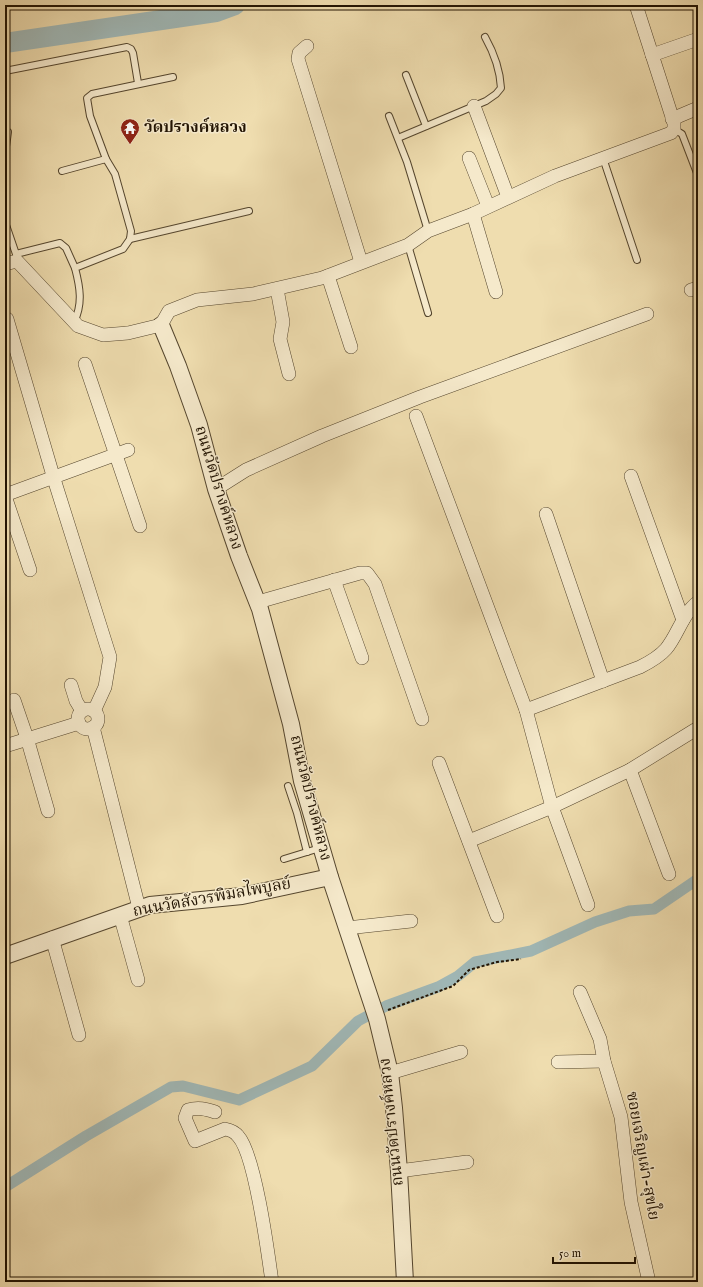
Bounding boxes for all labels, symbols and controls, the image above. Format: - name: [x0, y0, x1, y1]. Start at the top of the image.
- temple icon: วัดปรางค์หลวง: [119, 117, 141, 145]
- place label: วัดปรางค์หลวง: [144, 117, 247, 138]
- street label: ถนนวัดปรางค์หลวง: [190, 423, 247, 553]
- street label: ถนนวัดปรางค์หลวง: [285, 733, 336, 863]
- street label: ถนนวัดสังวรพิมลไพบูลย์: [131, 872, 293, 922]
- street label: ถนนวัดปรางค์หลวง: [374, 1057, 409, 1187]
- street label: ซอยเจริญเผ่า-สุขใย: [621, 1090, 665, 1222]
- scale bar: [553, 1239, 635, 1265]
- text: 50 m: [559, 1246, 581, 1261]

